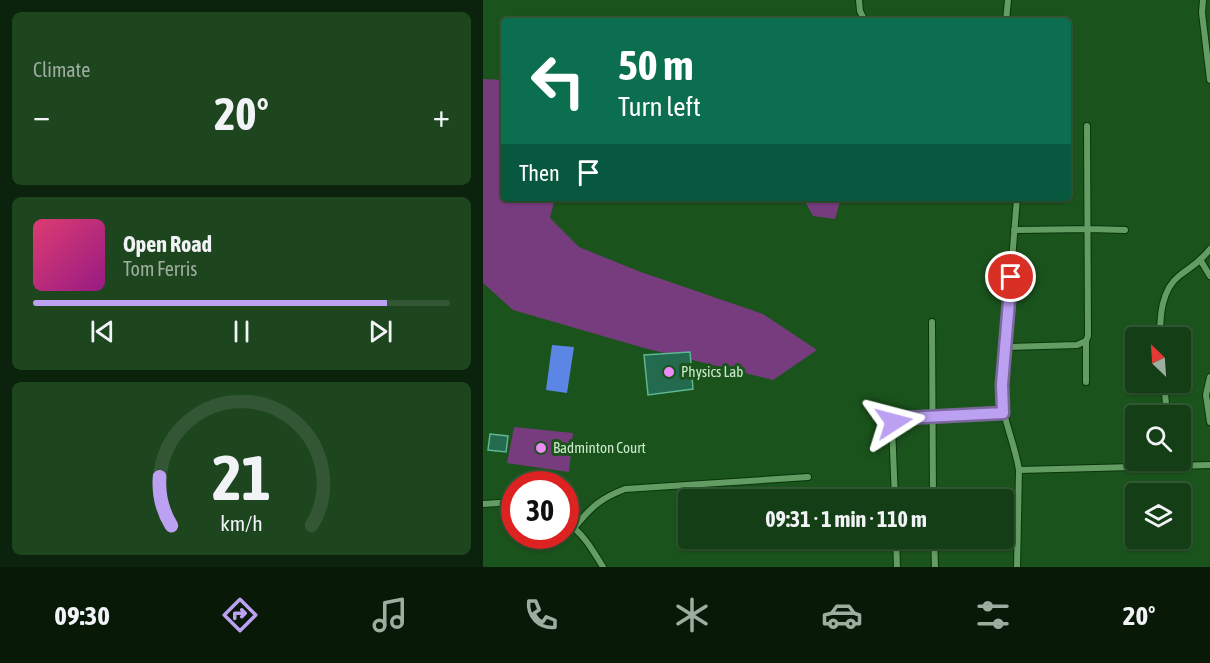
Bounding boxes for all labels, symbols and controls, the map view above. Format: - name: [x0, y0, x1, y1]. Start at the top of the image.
- text: 50 m: [618, 41, 693, 89]
- icon: left: [519, 42, 597, 120]
- text: Climate: [33, 58, 90, 81]
- text: 20°: [214, 88, 269, 140]
- text: Turn left: [618, 91, 701, 122]
- text: −: [33, 96, 50, 134]
- text: +: [433, 96, 450, 134]
- icon: arrive: [572, 156, 605, 189]
- text: Then: [519, 160, 560, 186]
- text: Open Road: [123, 231, 212, 257]
- pin: [985, 251, 1036, 302]
- text: Tom Ferris: [123, 257, 197, 280]
- icon: arrive: [994, 260, 1027, 293]
- icon: previous: [86, 315, 119, 348]
- icon: pause: [225, 315, 258, 348]
- icon: next: [364, 315, 397, 348]
- north arrow: [1125, 327, 1191, 393]
- map controls: [1125, 327, 1191, 549]
- place label: Physics Lab: [681, 363, 743, 380]
- marker: Physics Lab: [662, 365, 676, 379]
- position arrow: [862, 390, 926, 454]
- button: search: [1125, 405, 1191, 471]
- place label: Badminton Court: [553, 439, 646, 456]
- marker: Badminton Court: [534, 441, 548, 455]
- text: 21: [212, 442, 271, 513]
- speed limit sign: 30: [501, 471, 579, 549]
- button: layers: [1125, 483, 1191, 549]
- text: 09:31 · 1 min · 110 m: [765, 506, 927, 532]
- text: km/h: [220, 511, 263, 536]
- icon: directions: [219, 594, 261, 636]
- icon: music: [369, 594, 411, 636]
- icon: phone: [520, 594, 562, 636]
- icon: climate: [671, 594, 713, 636]
- icon: car: [821, 594, 863, 636]
- icon: filters: [972, 594, 1014, 636]
- text: 09:30: [54, 600, 110, 631]
- text: 20°: [1123, 600, 1156, 631]

